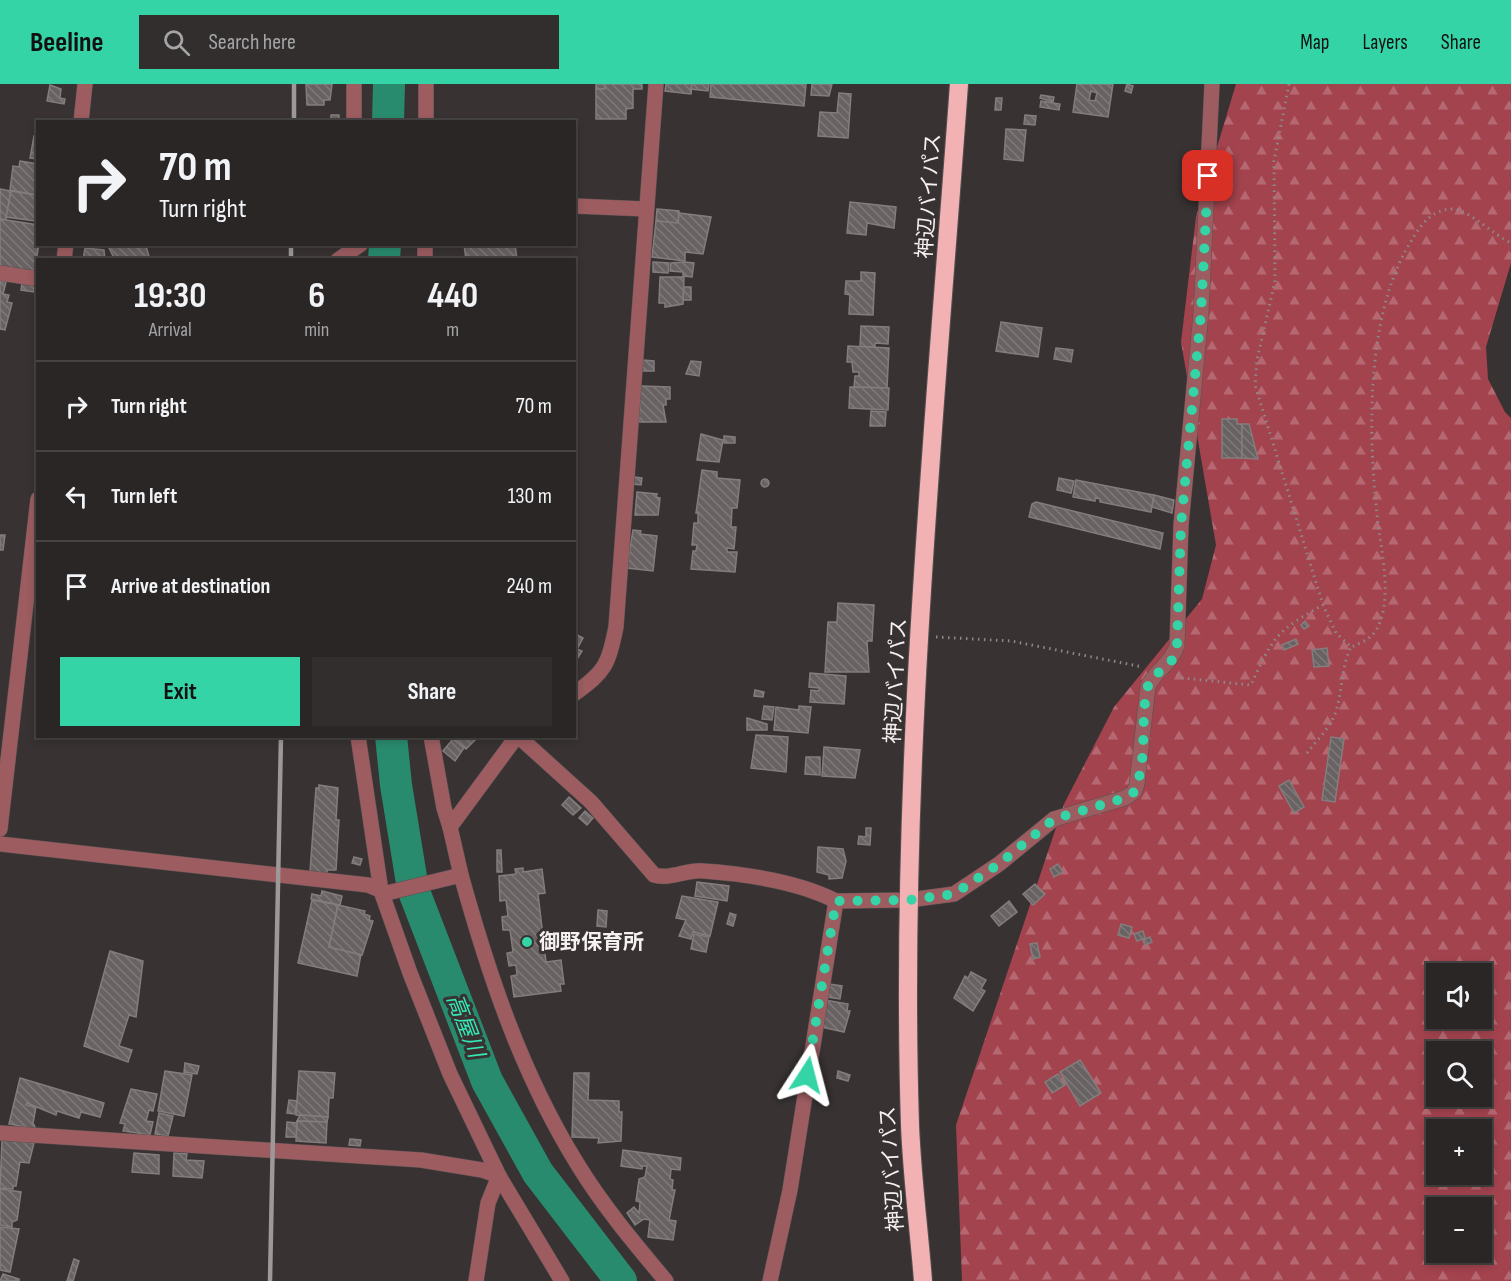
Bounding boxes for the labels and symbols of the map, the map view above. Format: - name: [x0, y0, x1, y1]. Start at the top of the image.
- street label: 神辺バイパス: [912, 132, 946, 260]
- pin: [1182, 150, 1233, 201]
- street label: 神辺バイパス: [880, 618, 912, 744]
- place label: 御野保育所: [539, 930, 644, 955]
- marker: 御野保育所: [520, 935, 534, 949]
- water label: 高屋川: [441, 990, 490, 1064]
- position arrow: [775, 1043, 839, 1107]
- street label: 神辺バイパス: [875, 1105, 909, 1233]

